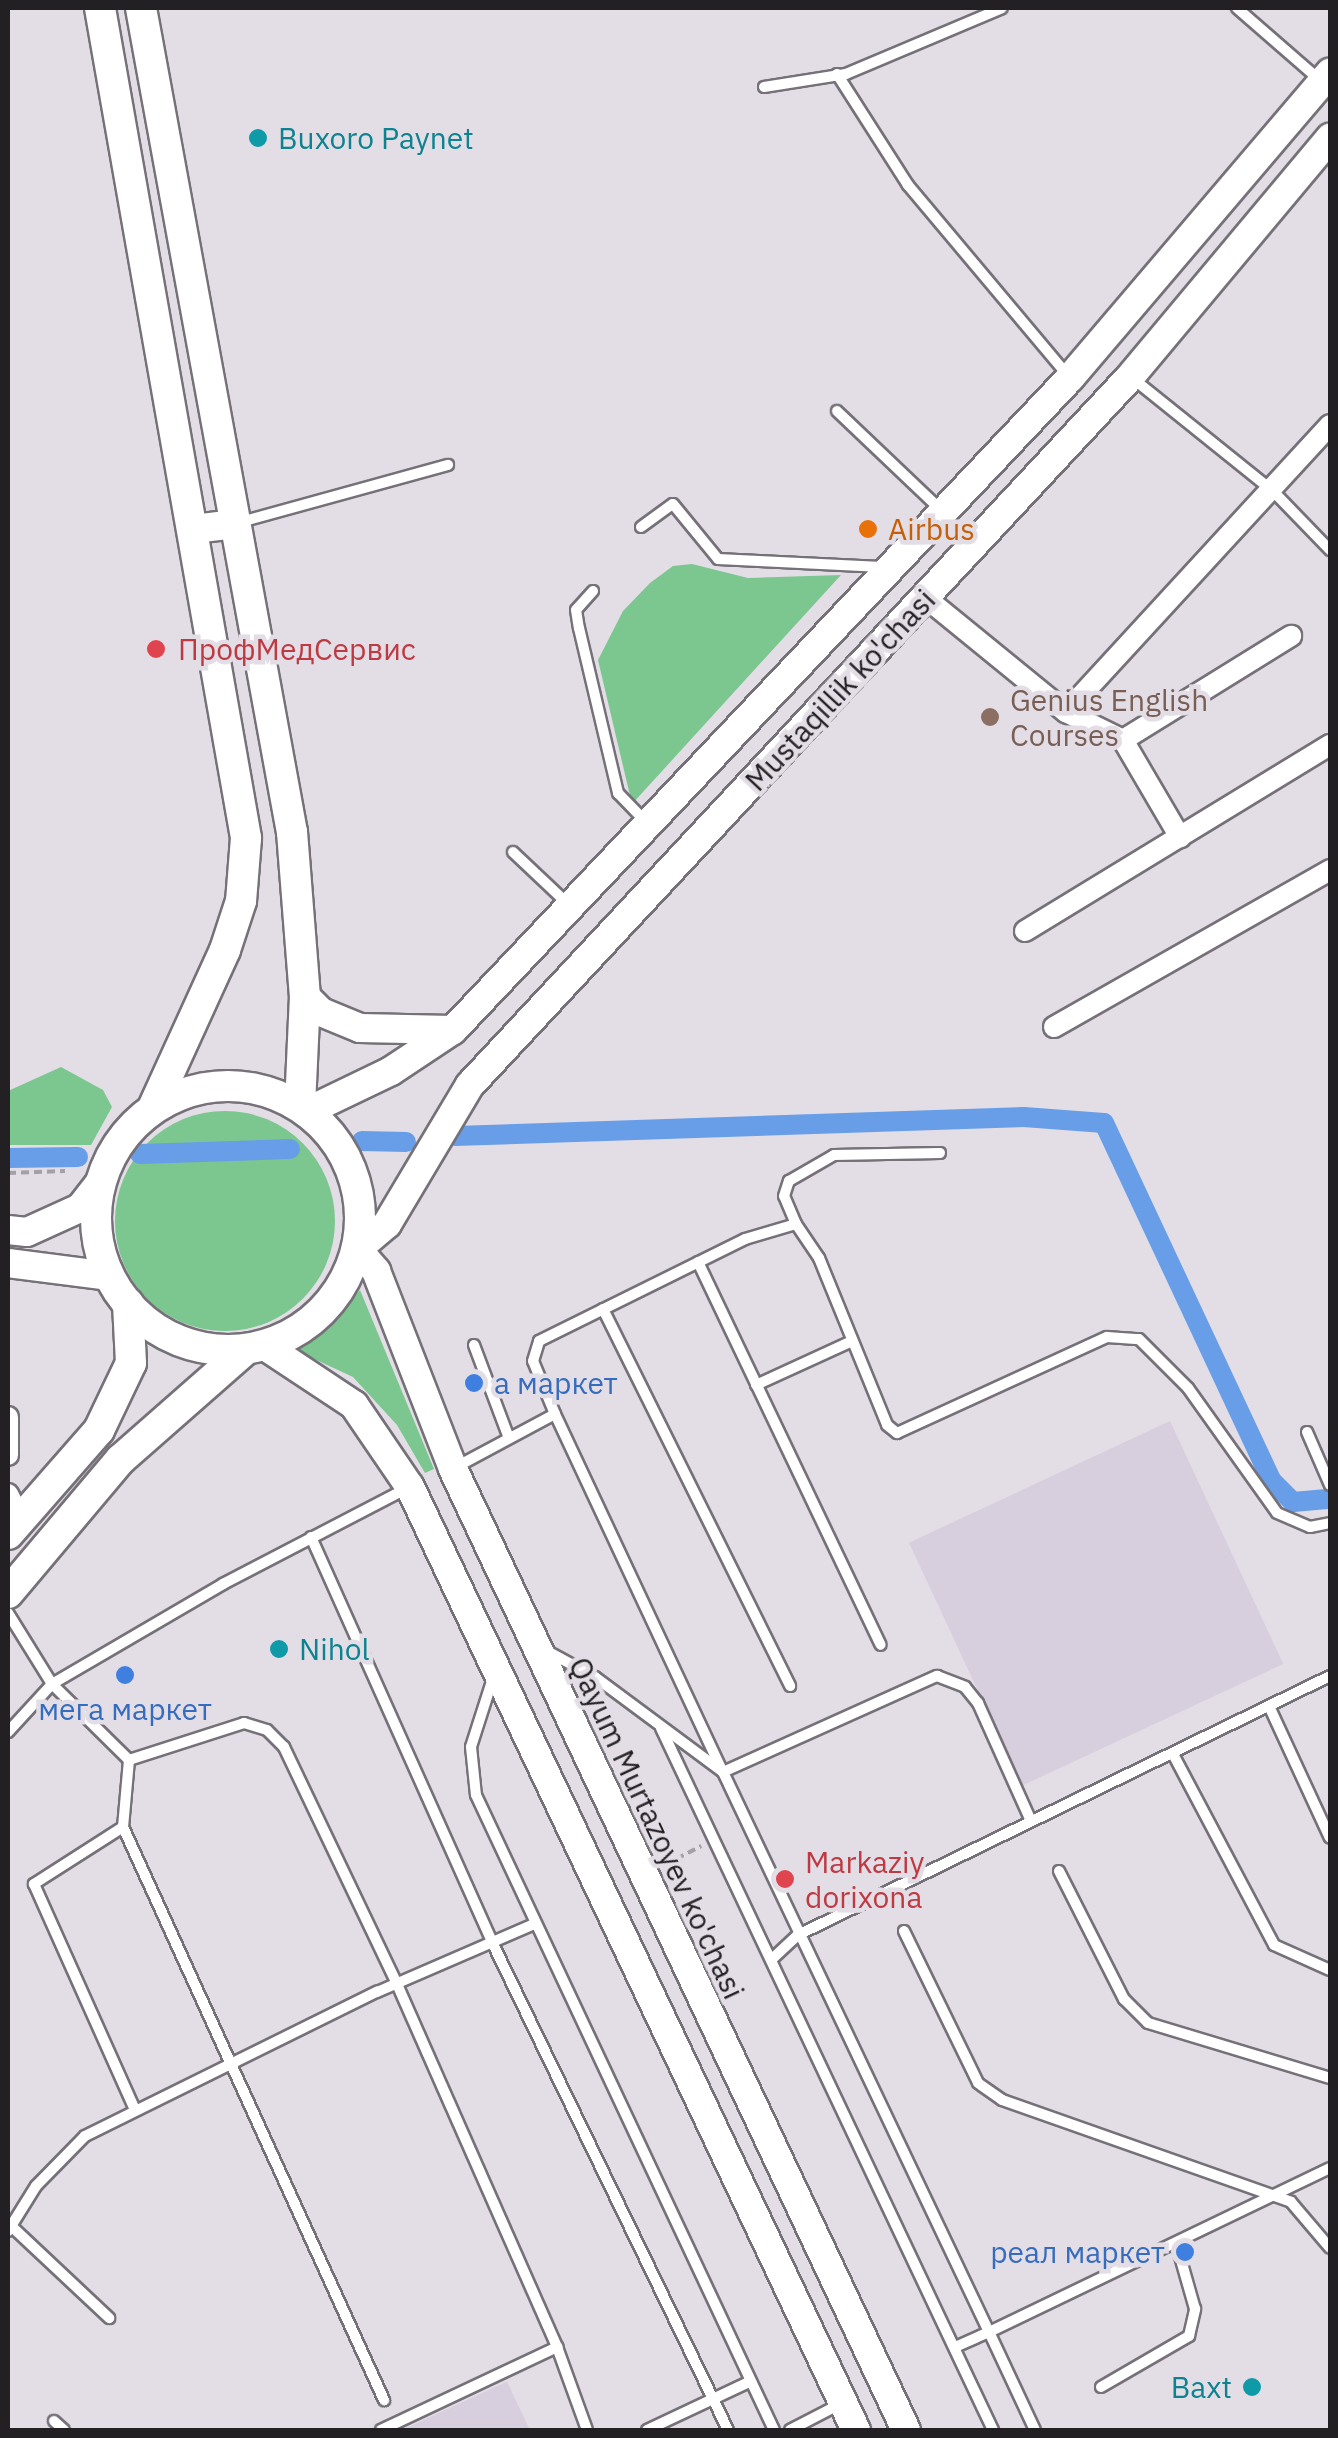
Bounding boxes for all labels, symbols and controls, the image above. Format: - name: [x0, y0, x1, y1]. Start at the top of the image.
- place label: Buxoro Paynet: [278, 120, 474, 156]
- marker: Buxoro Paynet: [247, 127, 269, 149]
- place label: Airbus: [888, 511, 975, 547]
- marker: Airbus: [857, 518, 879, 540]
- street label: Mustaqillik ko'chasi: [737, 582, 943, 798]
- place label: ПрофМедСервис: [178, 631, 416, 667]
- marker: ПрофМедСервис: [143, 636, 169, 662]
- place label: Genius English Courses: [1010, 682, 1208, 752]
- marker: Genius English Courses: [979, 706, 1001, 728]
- place label: а маркет: [494, 1365, 618, 1401]
- marker: а маркет: [463, 1372, 485, 1394]
- place label: Nihol: [299, 1631, 370, 1667]
- marker: Nihol: [268, 1638, 290, 1660]
- street label: Qayum Murtazoyev ko'chasi: [562, 1651, 752, 2005]
- marker: мега маркет: [114, 1664, 136, 1686]
- place label: мега маркет: [38, 1691, 212, 1727]
- place label: Markaziy dorixona: [805, 1844, 924, 1914]
- marker: Markaziy dorixona: [774, 1868, 796, 1890]
- place label: реал маркет: [990, 2234, 1165, 2270]
- marker: реал маркет: [1174, 2241, 1196, 2263]
- place label: Baxt: [1171, 2369, 1232, 2405]
- marker: Baxt: [1241, 2376, 1263, 2398]

